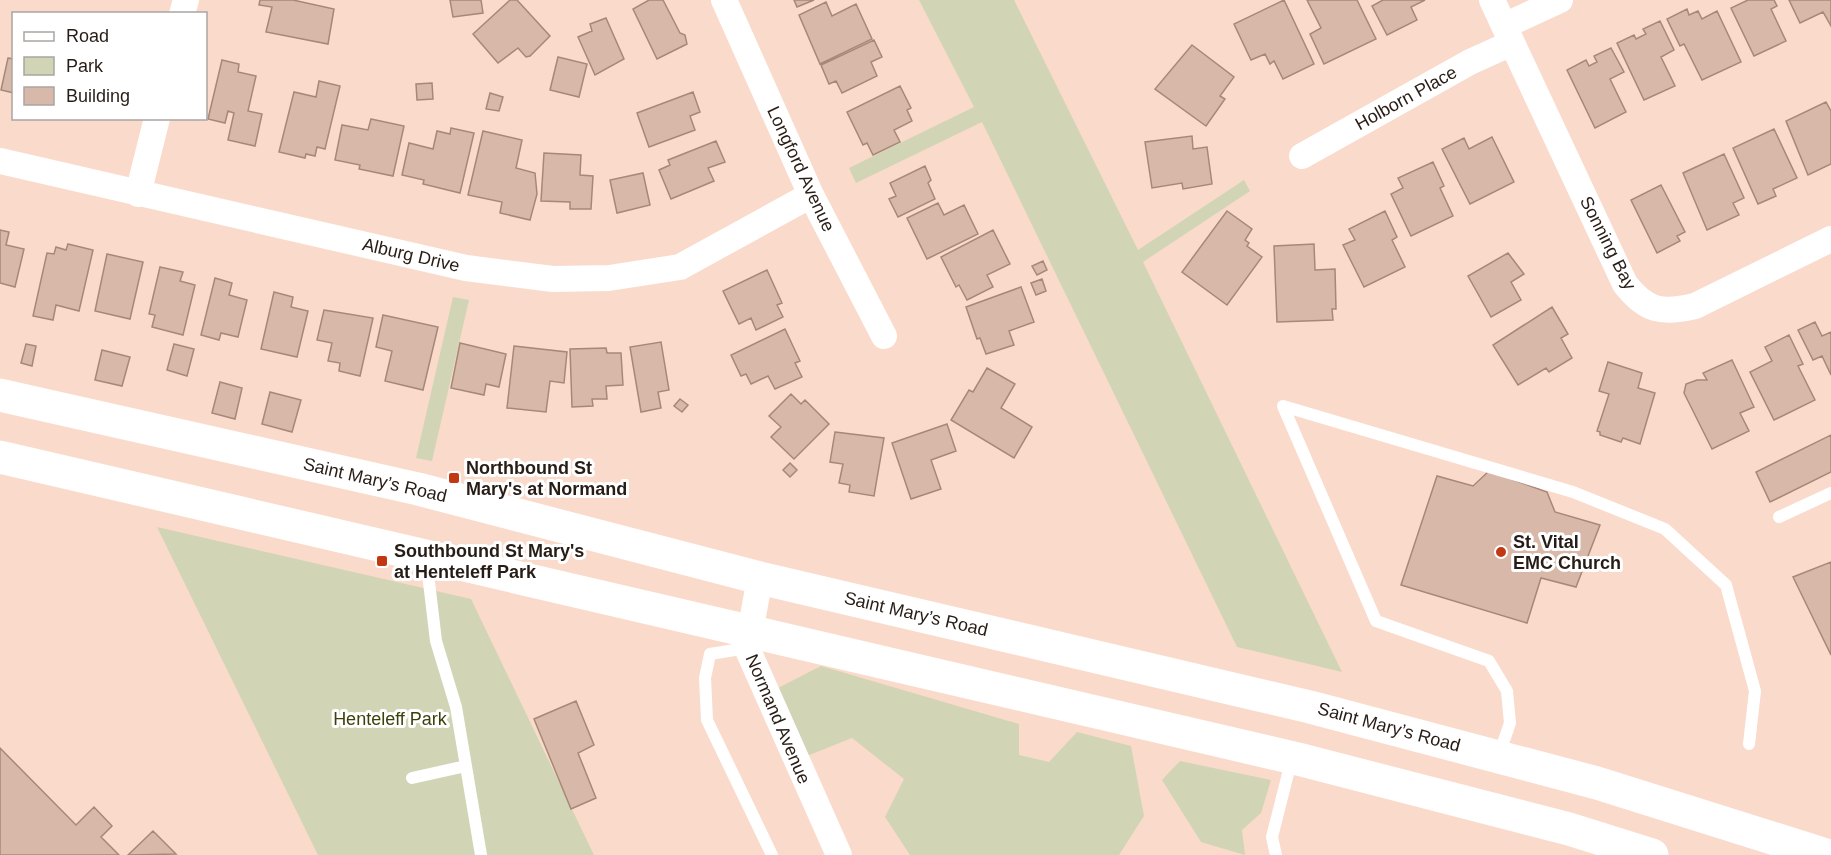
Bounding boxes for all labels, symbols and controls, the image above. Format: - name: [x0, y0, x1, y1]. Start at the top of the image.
- legend: [12, 12, 207, 120]
- text: Road: [66, 26, 109, 46]
- text: Park: [66, 56, 104, 76]
- street label: Holborn Place: [1352, 62, 1460, 134]
- text: Building: [66, 86, 130, 106]
- street label: Longford Avenue: [763, 103, 839, 235]
- street label: Sonning Bay: [1576, 193, 1640, 293]
- street label: Alburg Drive: [360, 234, 462, 276]
- street label: Saint Mary’s Road: [301, 454, 449, 506]
- place label: Northbound St Mary's at Normand: [466, 458, 627, 499]
- marker: Northbound St Mary's at Normand: [447, 471, 461, 485]
- place label: St. Vital EMC Church: [1513, 532, 1621, 573]
- place label: Southbound St Mary's at Henteleff Park: [394, 541, 584, 582]
- marker: St. Vital EMC Church: [1494, 545, 1508, 559]
- marker: Southbound St Mary's at Henteleff Park: [375, 554, 389, 568]
- street label: Saint Mary’s Road: [842, 588, 990, 640]
- street label: Normand Avenue: [742, 651, 814, 787]
- street label: Saint Mary’s Road: [1316, 698, 1462, 756]
- park label: Henteleff Park: [333, 709, 448, 729]

